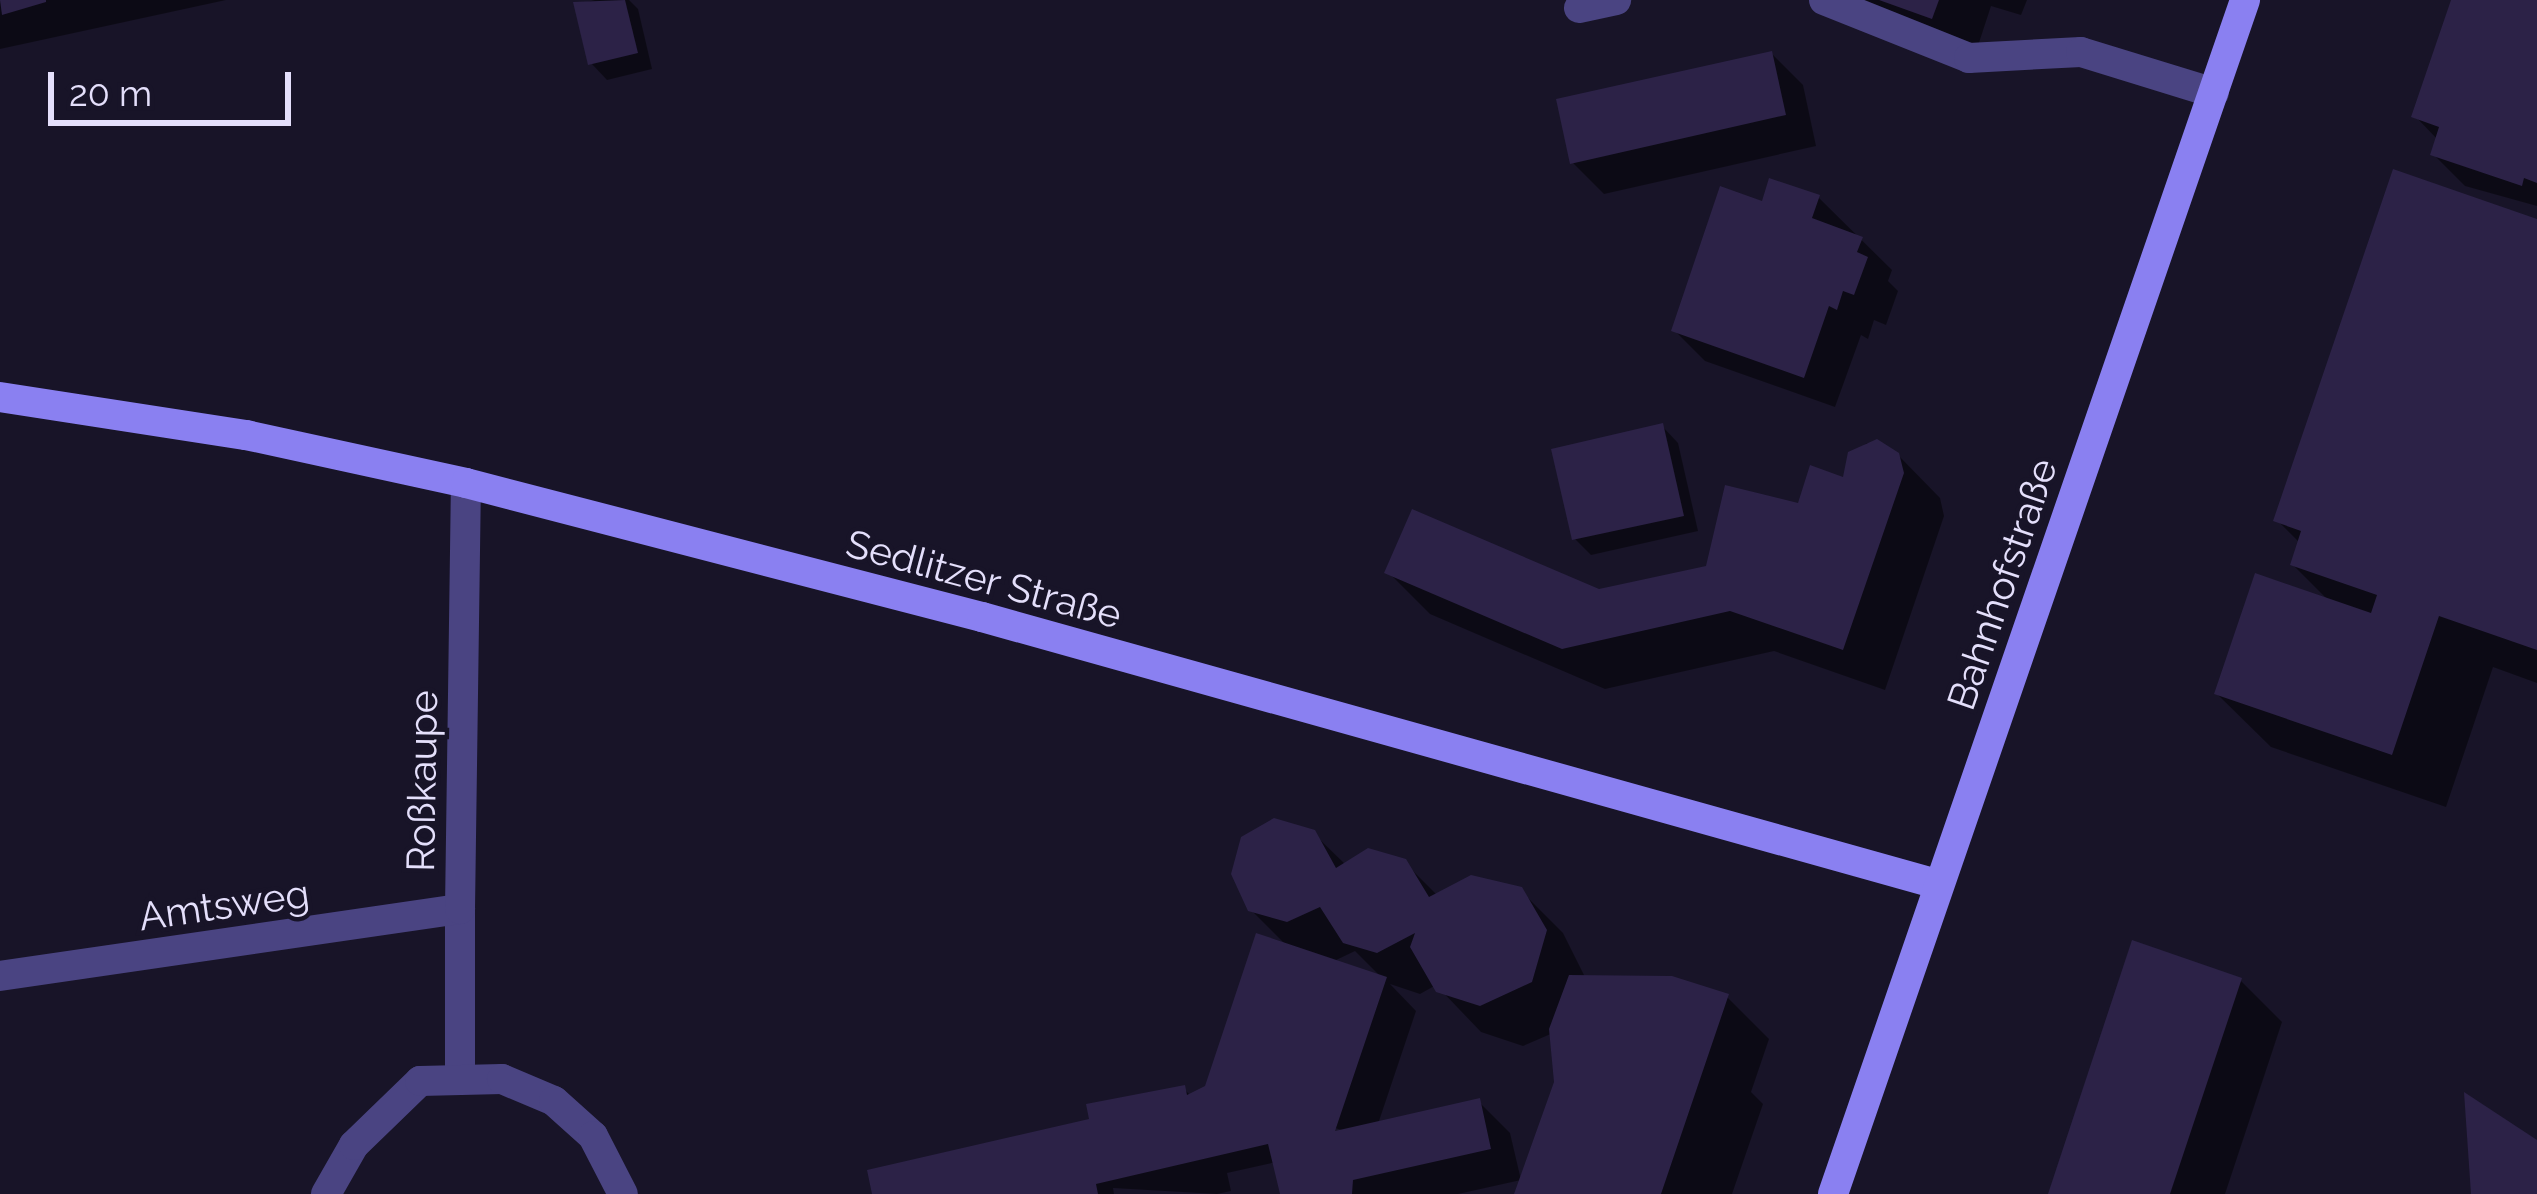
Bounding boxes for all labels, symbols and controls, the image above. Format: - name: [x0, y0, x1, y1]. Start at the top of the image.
- scale bar: [54, 48, 297, 122]
- text: 20 m: [69, 72, 152, 114]
- street label: Bahnhofstraße: [1937, 452, 2067, 716]
- street label: Sedlitzer Straße: [841, 520, 1127, 638]
- street label: Roßkaupe: [397, 690, 447, 872]
- street label: Amtsweg: [136, 870, 312, 940]

